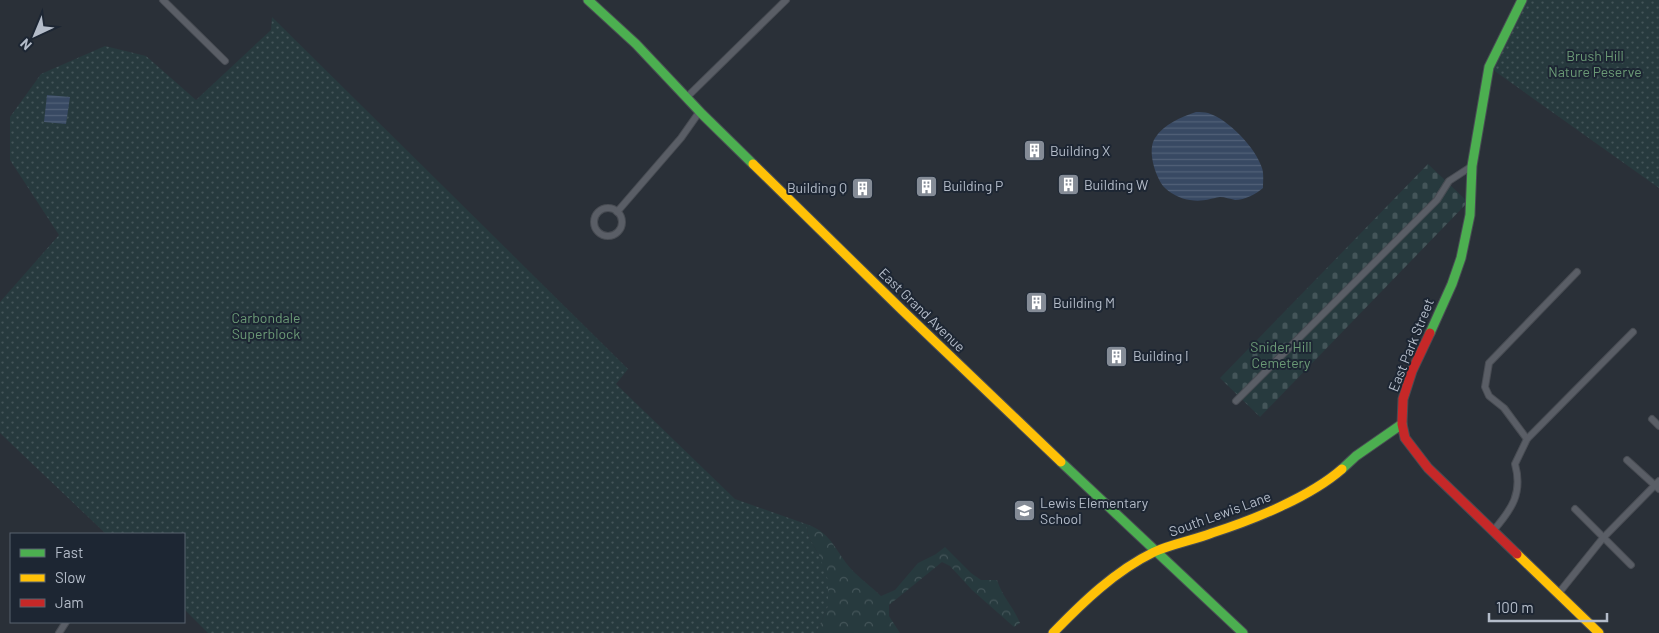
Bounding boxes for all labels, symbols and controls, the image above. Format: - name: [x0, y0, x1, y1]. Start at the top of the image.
- north arrow: [10, 10, 60, 60]
- text: N: [16, 35, 35, 54]
- park label: Brush Hill Nature Peserve: [1548, 47, 1642, 80]
- building icon: Building X: [1022, 139, 1046, 163]
- place label: Building X: [1050, 142, 1110, 159]
- building icon: Building W: [1056, 173, 1080, 197]
- building icon: Building P: [915, 174, 939, 198]
- building icon: Building Q: [851, 176, 875, 200]
- place label: Building W: [1084, 176, 1148, 193]
- place label: Building P: [943, 177, 1003, 194]
- place label: Building Q: [787, 179, 847, 196]
- street label: East Grand Avenue: [876, 264, 969, 355]
- building icon: Building M: [1025, 291, 1049, 315]
- place label: Building M: [1053, 294, 1115, 311]
- street label: East Park Street: [1384, 296, 1437, 394]
- park label: Carbondale Superblock: [232, 309, 300, 342]
- park label: Snider Hill Cemetery: [1250, 338, 1312, 371]
- building icon: Building I: [1105, 344, 1129, 368]
- place label: Building I: [1133, 347, 1189, 364]
- street label: South Lewis Lane: [1167, 487, 1273, 540]
- place label: Lewis Elementary School: [1040, 494, 1149, 527]
- school or university icon: Lewis Elementary School: [1012, 499, 1036, 523]
- legend: [10, 533, 185, 623]
- text: Fast: [55, 543, 83, 561]
- text: Slow: [55, 568, 86, 586]
- scale bar: [1489, 590, 1606, 622]
- text: Jam: [55, 593, 84, 611]
- text: 100 m: [1496, 598, 1534, 616]

